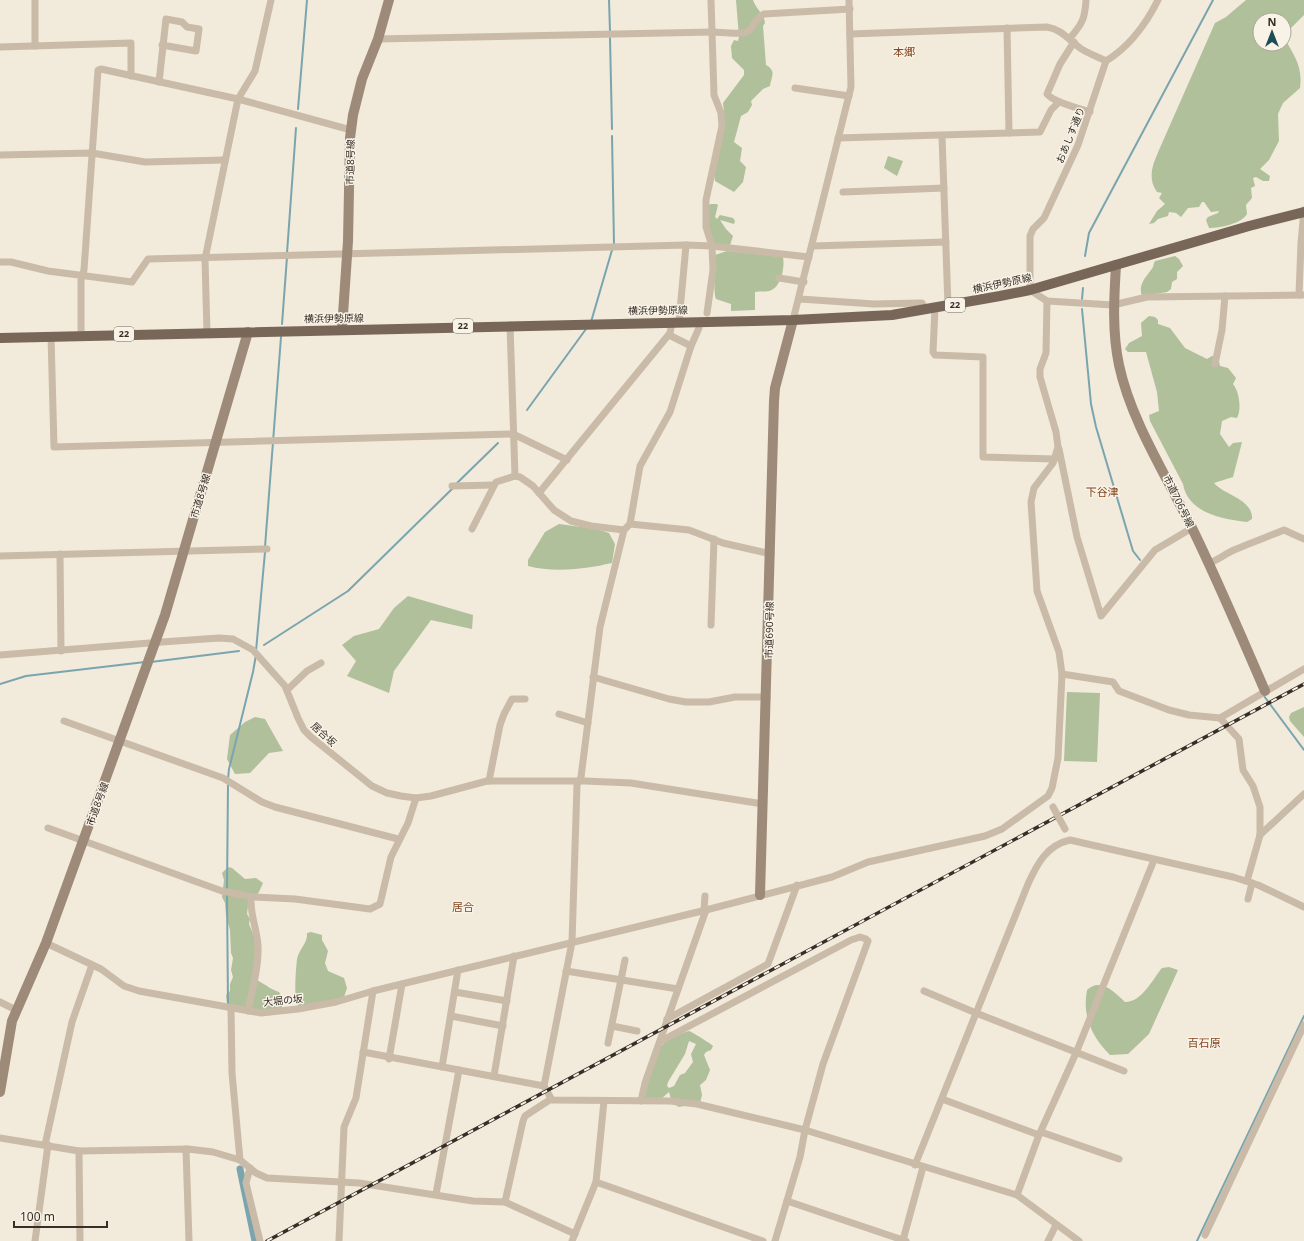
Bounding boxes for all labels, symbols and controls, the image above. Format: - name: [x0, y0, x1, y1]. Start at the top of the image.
- north arrow: [1252, 12, 1292, 52]
- text: N: [1268, 14, 1276, 29]
- district label: 本郷: [893, 44, 915, 59]
- street label: おあしす通り: [1052, 105, 1088, 165]
- street label: 市道8号線: [343, 139, 357, 185]
- street label: 横浜伊勢原線: [971, 270, 1033, 296]
- road number: 22: [945, 298, 965, 312]
- street label: 横浜伊勢原線: [628, 302, 688, 318]
- street label: 横浜伊勢原線: [304, 310, 364, 326]
- road number: 22: [453, 319, 473, 333]
- road number: 22: [114, 327, 134, 341]
- street label: 市道8号線: [187, 472, 213, 520]
- street label: 市道706号線: [1160, 472, 1198, 530]
- district label: 下谷津: [1086, 484, 1119, 499]
- street label: 市道690号線: [762, 601, 776, 659]
- street label: 居合坂: [308, 719, 340, 749]
- street label: 市道8号線: [83, 780, 111, 828]
- district label: 居合: [452, 899, 474, 914]
- street label: 大堀の坂: [262, 991, 304, 1009]
- district label: 百石原: [1188, 1035, 1221, 1050]
- scale bar: [14, 1203, 107, 1229]
- text: 100 m: [20, 1208, 55, 1225]

